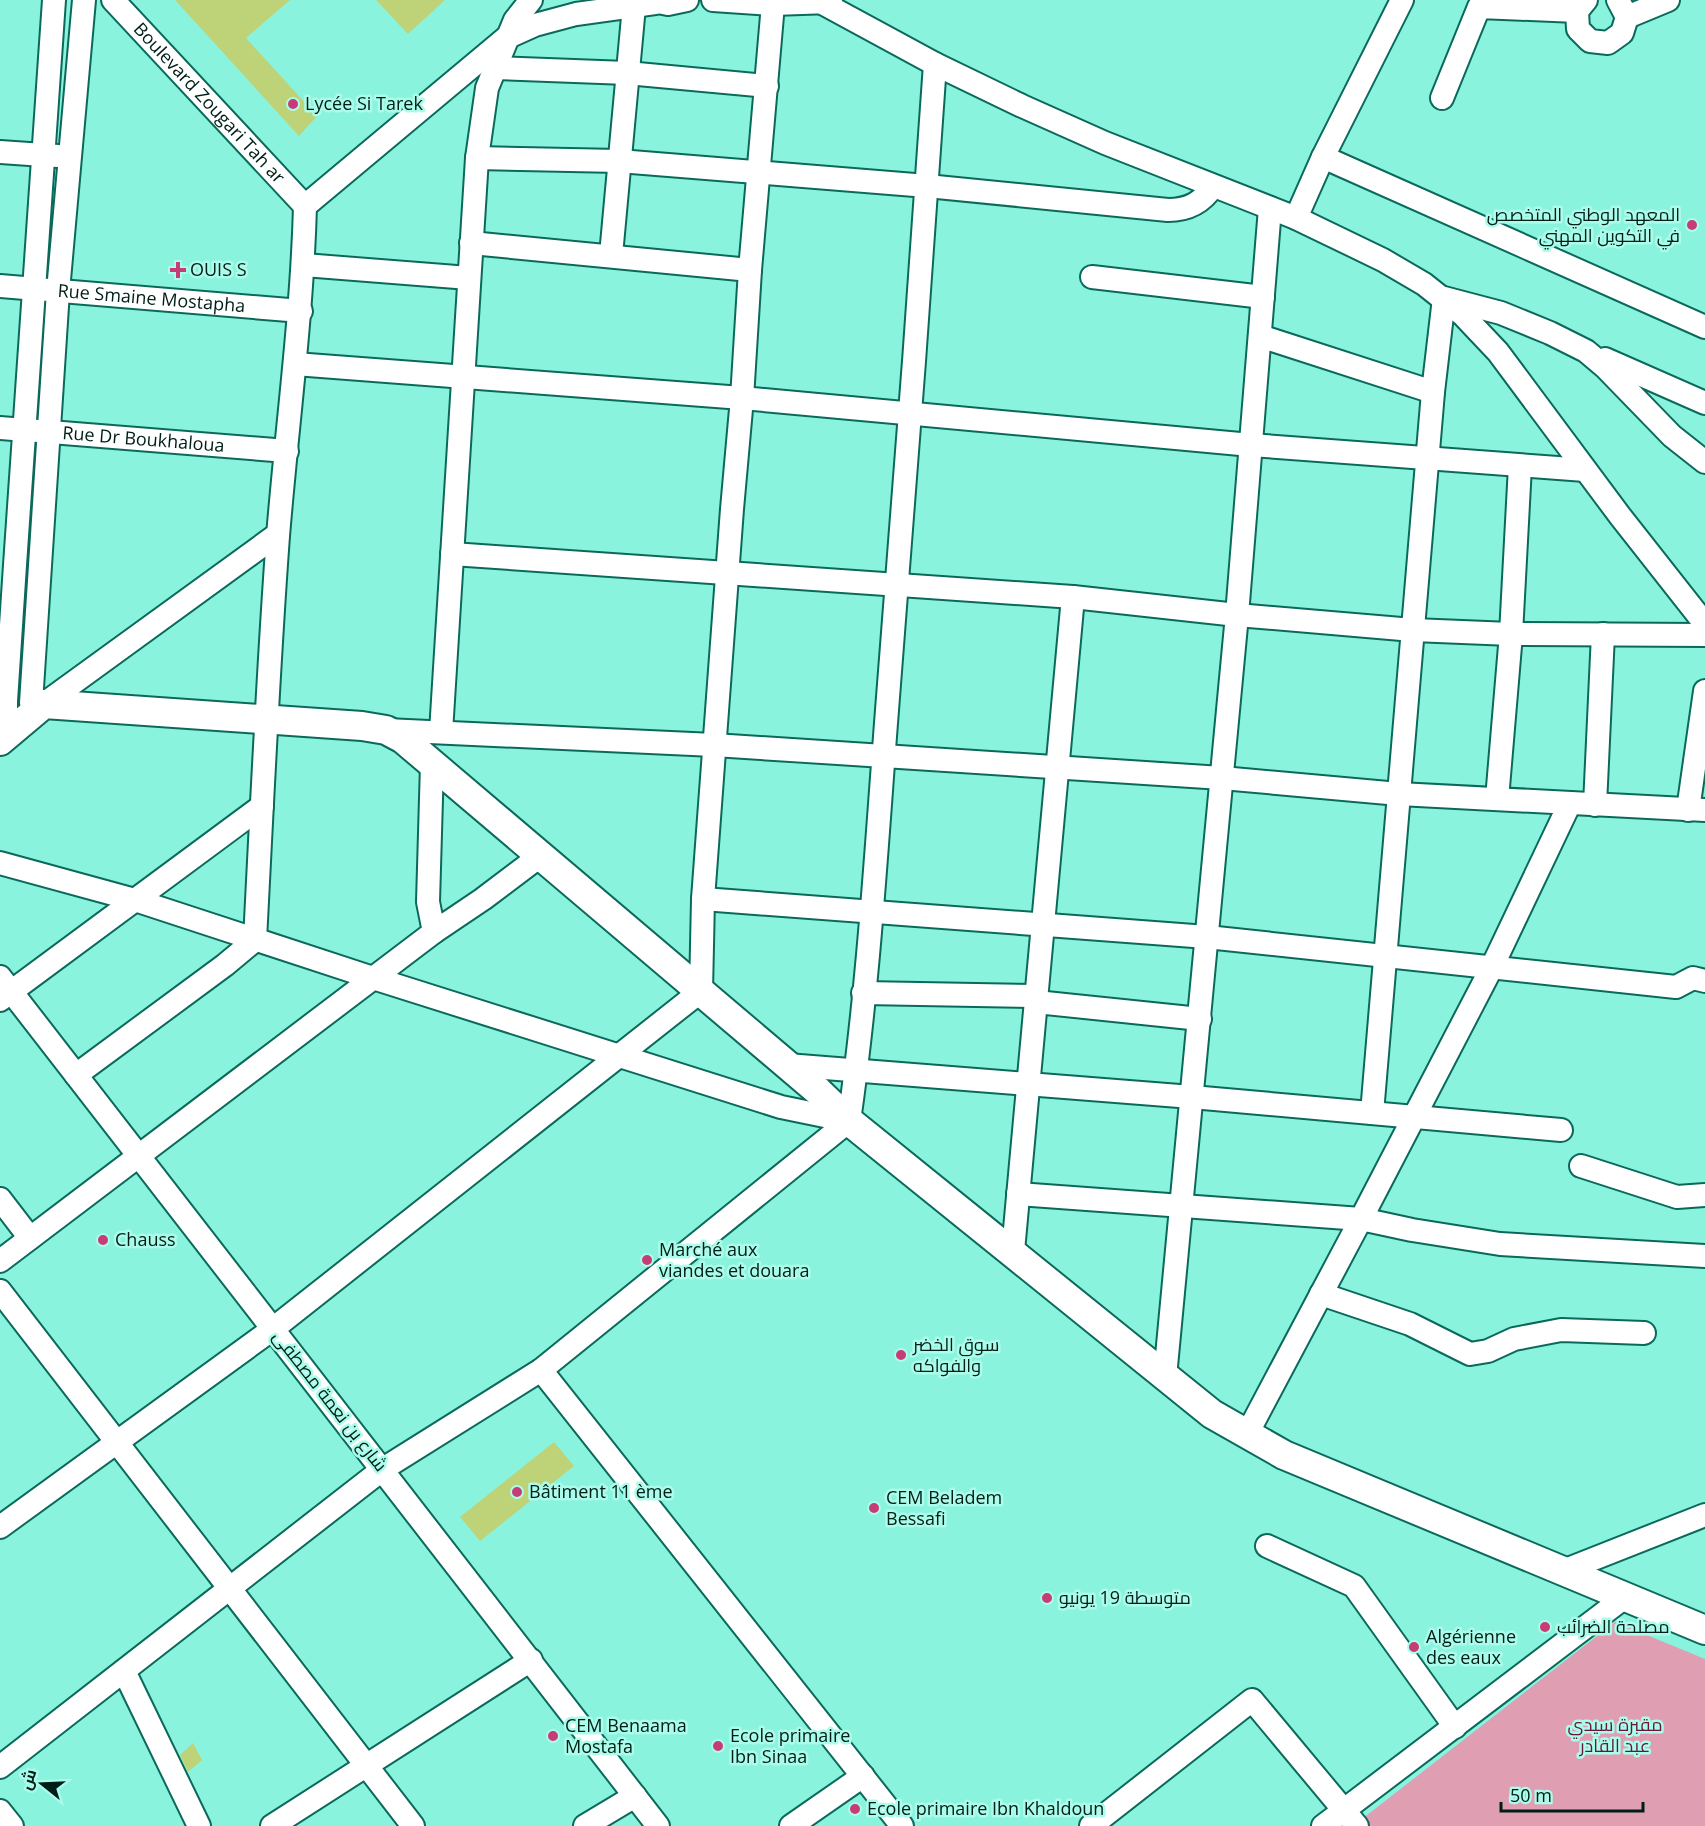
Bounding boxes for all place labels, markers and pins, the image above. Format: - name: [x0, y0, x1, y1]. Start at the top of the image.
- place label: Lycée Si Tarek: [305, 91, 423, 115]
- marker: Lycée Si Tarek: [286, 97, 300, 111]
- place label: المعهد الوطني المتخصص في التكوين المهني: [1487, 202, 1680, 250]
- marker: المعهد الوطني المتخصص في التكوين المهني: [1685, 218, 1699, 232]
- place label: OUIS S: [190, 257, 247, 281]
- marker: OUIS S: [171, 263, 185, 277]
- place label: Chauss: [115, 1227, 176, 1251]
- marker: Chauss: [96, 1233, 110, 1247]
- place label: Marché aux viandes et douara: [659, 1237, 809, 1282]
- marker: Marché aux viandes et douara: [640, 1253, 654, 1267]
- place label: سوق الخضر والفواكه: [912, 1332, 999, 1377]
- marker: سوق الخضر والفواكه: [894, 1348, 908, 1362]
- place label: Bâtiment 11 ème: [529, 1479, 673, 1503]
- marker: Bâtiment 11 ème: [510, 1485, 524, 1499]
- place label: CEM Beladem Bessafi: [886, 1485, 1002, 1530]
- marker: CEM Beladem Bessafi: [867, 1501, 881, 1515]
- place label: متوسطة 19 يونيو: [1059, 1585, 1191, 1609]
- marker: متوسطة 19 يونيو: [1040, 1591, 1054, 1605]
- place label: مصلحة الضرائب: [1557, 1614, 1670, 1638]
- marker: مصلحة الضرائب: [1538, 1620, 1552, 1634]
- place label: Algérienne des eaux: [1426, 1624, 1516, 1669]
- marker: Algérienne des eaux: [1407, 1640, 1421, 1654]
- place label: CEM Benaama Mostafa: [565, 1713, 687, 1758]
- place label: Ecole primaire Ibn Sinaa: [730, 1723, 850, 1768]
- marker: CEM Benaama Mostafa: [546, 1729, 560, 1743]
- marker: Ecole primaire Ibn Sinaa: [711, 1739, 725, 1753]
- place label: Ecole primaire Ibn Khaldoun: [867, 1796, 1104, 1820]
- marker: Ecole primaire Ibn Khaldoun: [848, 1802, 862, 1816]

